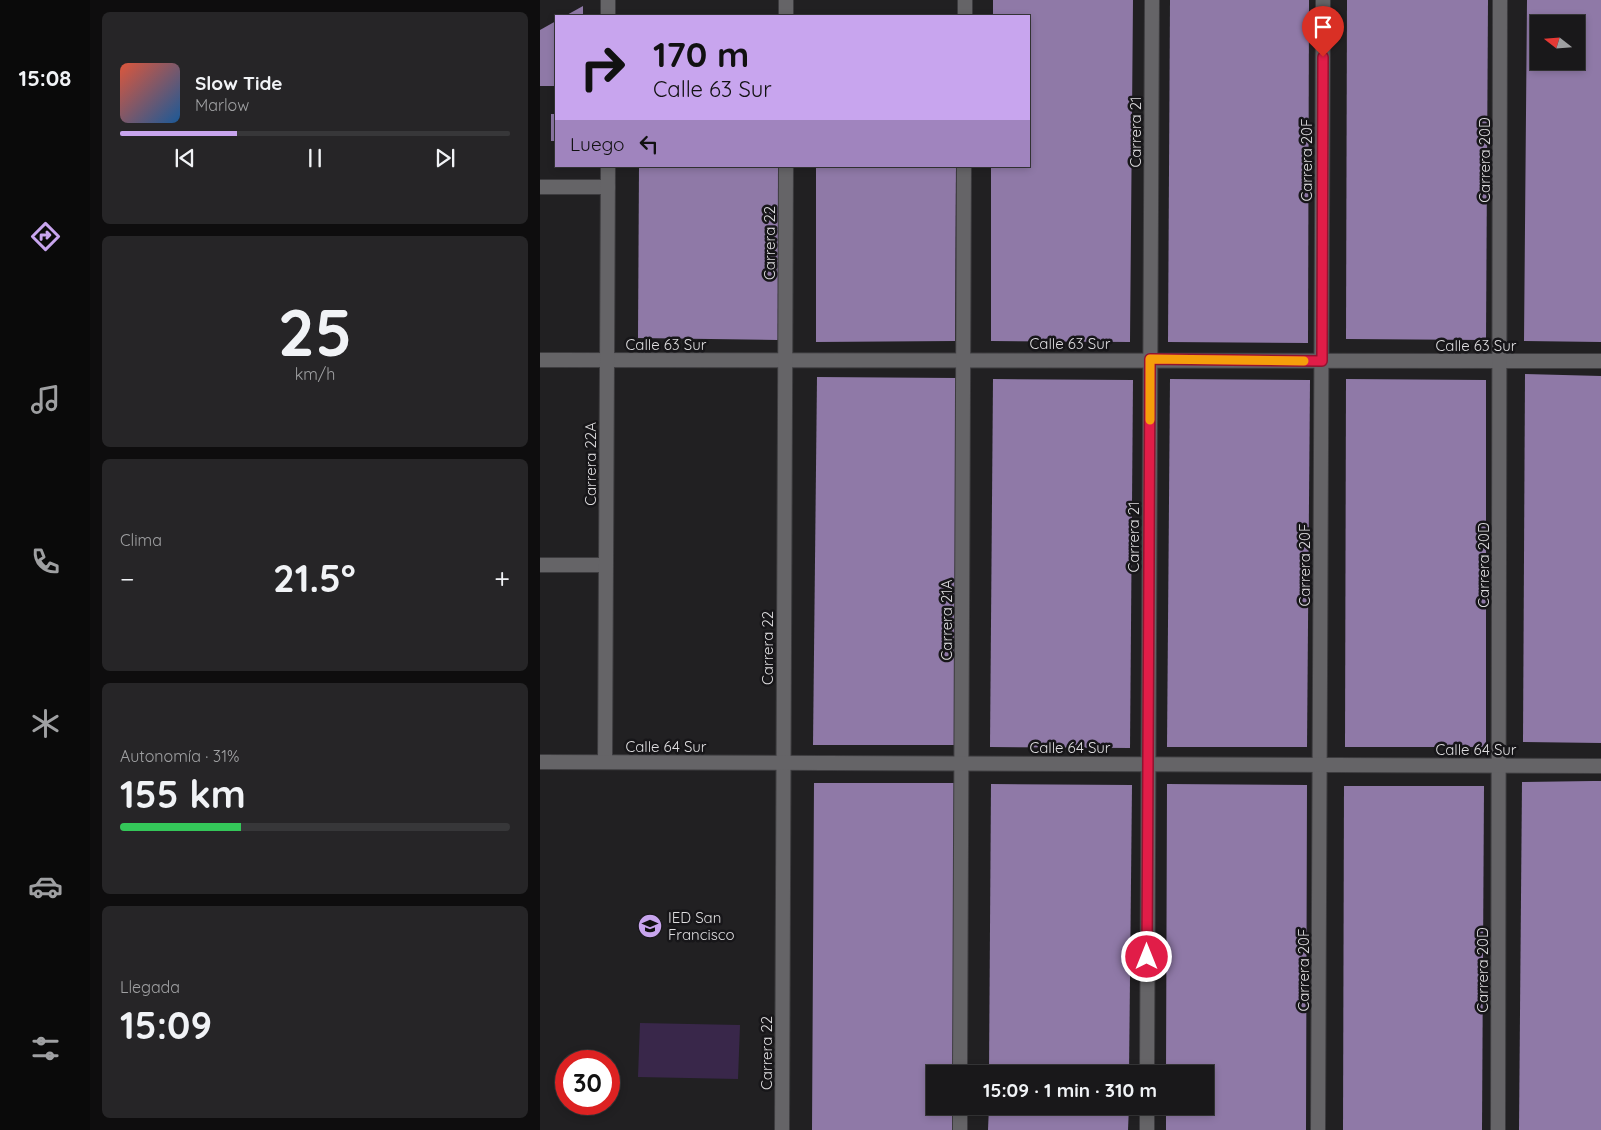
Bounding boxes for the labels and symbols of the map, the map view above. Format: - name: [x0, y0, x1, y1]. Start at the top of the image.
- pin: [1302, 6, 1344, 57]
- north arrow: [1530, 15, 1585, 70]
- street label: Carrera 21: [1126, 96, 1145, 168]
- street label: Carrera 20D: [1475, 117, 1494, 203]
- street label: Carrera 20F: [1297, 118, 1316, 202]
- street label: Carrera 22: [760, 206, 779, 280]
- street label: Calle 63 Sur: [1030, 334, 1111, 353]
- street label: Calle 63 Sur: [626, 335, 707, 354]
- street label: Calle 63 Sur: [1436, 336, 1517, 355]
- street label: Carrera 22A: [581, 422, 600, 506]
- street label: Carrera 21: [1124, 501, 1143, 573]
- street label: Carrera 20D: [1474, 522, 1493, 608]
- street label: Carrera 20F: [1295, 523, 1314, 607]
- street label: Carrera 21A: [937, 579, 956, 660]
- street label: Carrera 22: [758, 611, 777, 685]
- street label: Calle 64 Sur: [625, 737, 707, 756]
- street label: Calle 64 Sur: [1029, 738, 1111, 757]
- street label: Calle 64 Sur: [1435, 740, 1517, 759]
- place label: IED San Francisco: [668, 908, 735, 944]
- school or university icon: IED San Francisco: [637, 913, 663, 939]
- street label: Carrera 20D: [1473, 927, 1492, 1013]
- street label: Carrera 20F: [1294, 928, 1313, 1012]
- position arrow: [1120, 930, 1172, 982]
- street label: Carrera 22: [757, 1016, 776, 1090]
- speed limit sign: 30: [555, 1050, 620, 1115]

